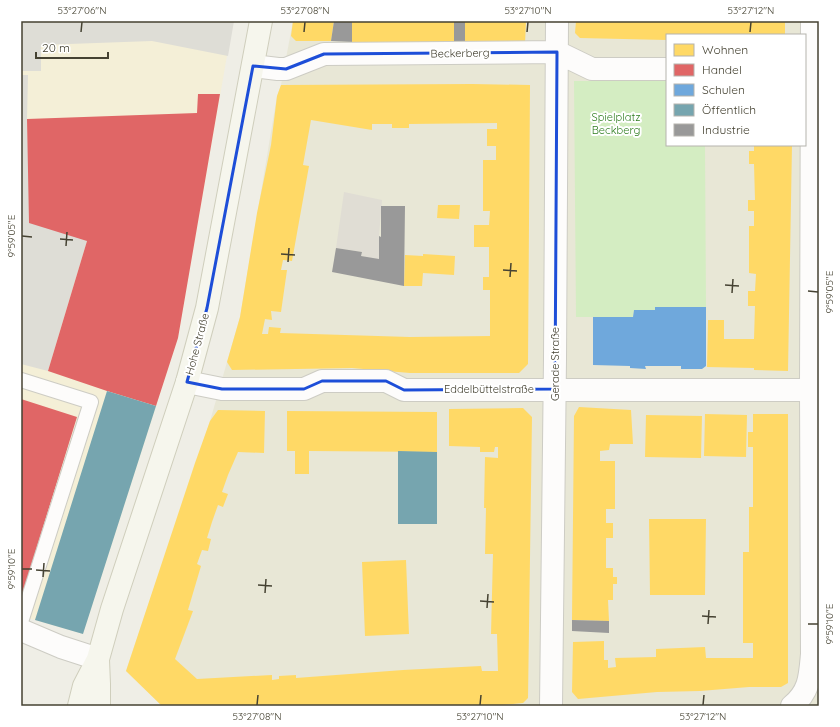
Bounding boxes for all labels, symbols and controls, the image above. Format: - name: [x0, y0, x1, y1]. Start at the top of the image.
- text: 53°27'06"N: [58, 4, 106, 17]
- text: 53°27'08"N: [281, 4, 329, 17]
- text: 53°27'10"N: [504, 4, 552, 17]
- text: 53°27'12"N: [728, 4, 774, 17]
- scale bar: [36, 34, 108, 60]
- legend: [666, 34, 806, 146]
- text: 20 m: [42, 40, 70, 55]
- text: Wohnen: [702, 42, 748, 57]
- street label: Beckerberg: [430, 45, 490, 61]
- text: Handel: [702, 62, 742, 77]
- text: Schulen: [702, 82, 745, 97]
- text: Öffentlich: [702, 102, 756, 117]
- park label: Spielplatz Beckberg: [592, 110, 640, 137]
- text: Industrie: [702, 122, 750, 137]
- text: 9°59'05"E: [5, 214, 18, 257]
- text: 9°59'05"E: [823, 270, 836, 313]
- street label: Hohe Straße: [182, 311, 212, 377]
- street label: Gerade Straße: [548, 327, 562, 401]
- street label: Eddelbüttelstraße: [444, 382, 534, 396]
- text: 9°59'10"E: [5, 548, 18, 590]
- text: 9°59'10"E: [823, 603, 836, 645]
- text: 53°27'08"N: [233, 710, 281, 723]
- text: 53°27'10"N: [456, 710, 504, 723]
- text: 53°27'12"N: [680, 710, 726, 723]

